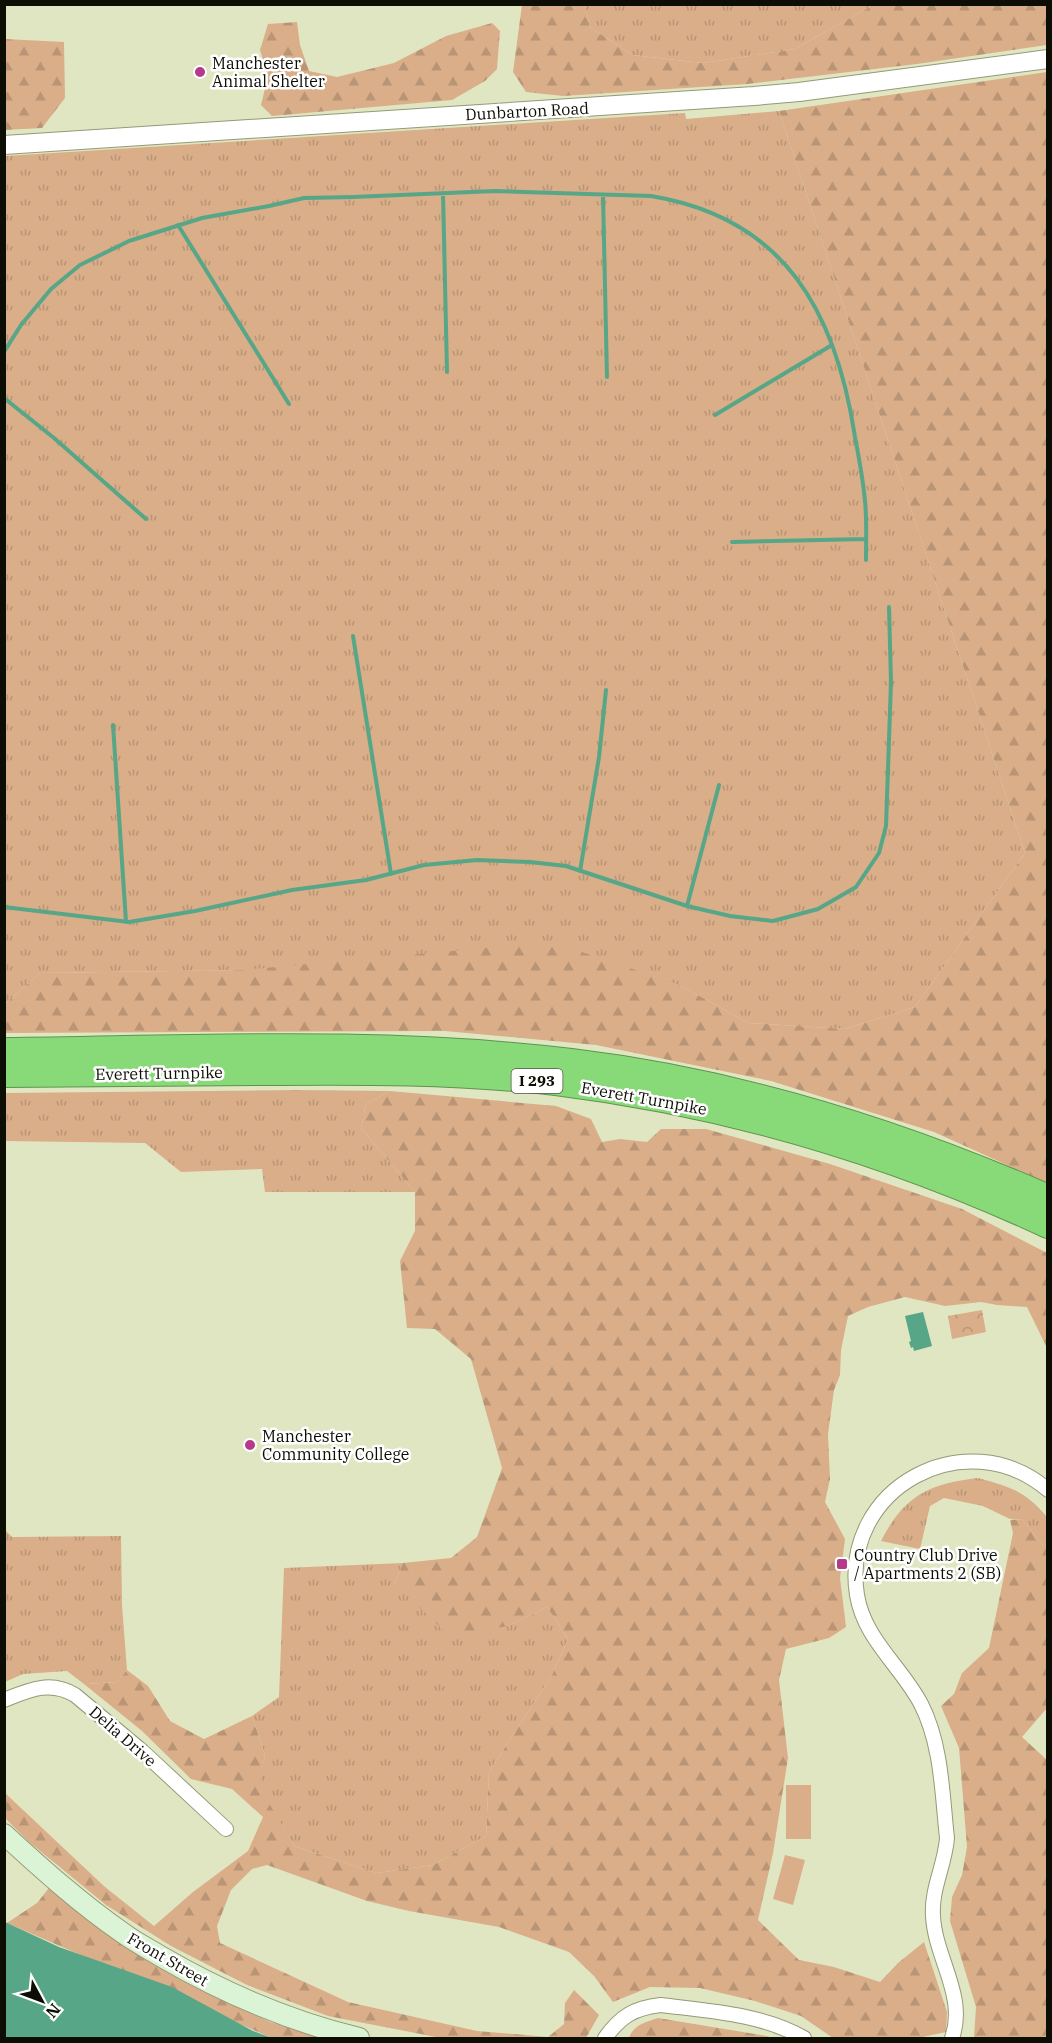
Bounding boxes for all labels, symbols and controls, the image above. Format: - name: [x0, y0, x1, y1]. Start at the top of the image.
- place label: Manchester Animal Shelter: [212, 53, 325, 91]
- marker: Manchester Animal Shelter: [193, 65, 207, 79]
- street label: Dunbarton Road: [465, 98, 590, 124]
- street label: Everett Turnpike: [95, 1062, 223, 1084]
- road number: I 293: [512, 1069, 562, 1093]
- street label: Everett Turnpike: [579, 1077, 709, 1119]
- place label: Manchester Community College: [262, 1426, 409, 1464]
- marker: Manchester Community College: [243, 1438, 257, 1452]
- place label: Country Club Drive / Apartments 2 (SB): [854, 1545, 1001, 1583]
- marker: Country Club Drive / Apartments 2 (SB): [835, 1557, 849, 1571]
- street label: Delia Drive: [85, 1701, 161, 1771]
- street label: Front Street: [124, 1928, 212, 1990]
- north arrow: [12, 1971, 72, 2031]
- text: N: [42, 2000, 65, 2022]

